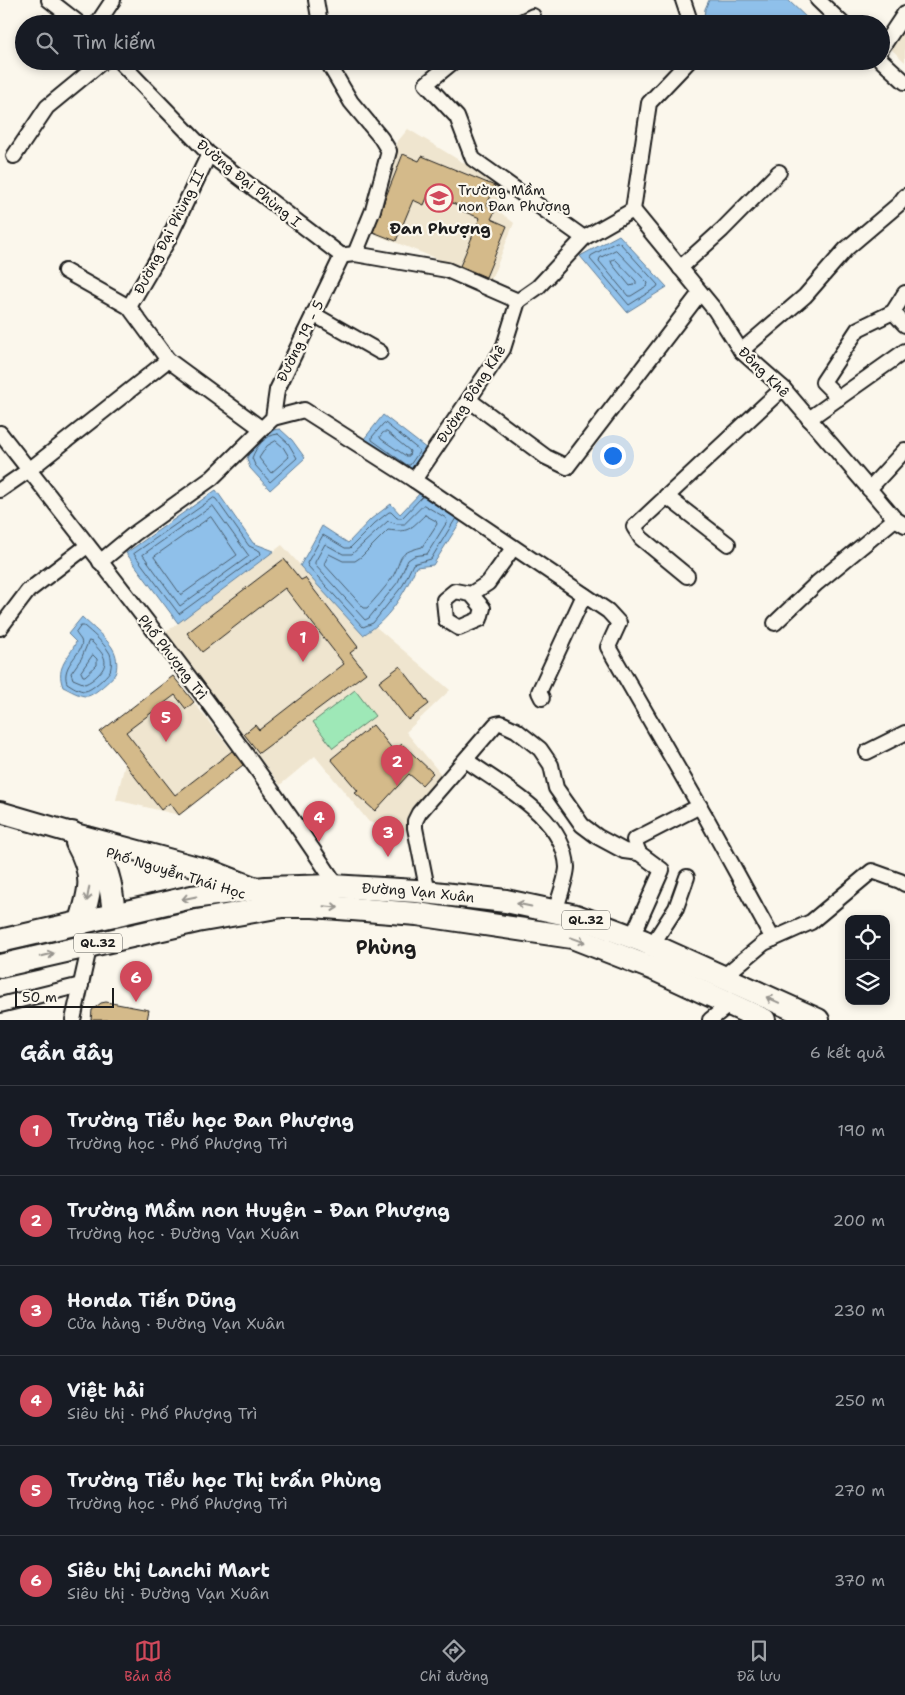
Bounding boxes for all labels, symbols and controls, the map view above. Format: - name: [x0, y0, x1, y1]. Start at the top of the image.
- search box: [15, 15, 890, 70]
- icon: search: [33, 29, 61, 57]
- text: Tìm kiếm: [73, 30, 156, 55]
- street label: Đường Đại Phùng I: [193, 135, 305, 231]
- street label: Đường Đại Phùng II: [130, 167, 208, 297]
- place label: Trường Mầm non Đan Phượng: [458, 181, 570, 215]
- school or university icon: Trường Mầm non Đan Phượng: [424, 183, 454, 213]
- district label: Đan Phượng: [389, 218, 491, 239]
- street label: Đường 19 - 5: [272, 297, 328, 385]
- street label: Đường Đông Khê: [433, 341, 510, 447]
- street label: Đông Khê: [735, 343, 793, 401]
- your location: [600, 443, 626, 469]
- street label: Phố Phượng Trì: [134, 611, 212, 703]
- pin: 1: [287, 621, 319, 662]
- pin: 5: [150, 701, 182, 742]
- pin: 2: [381, 745, 413, 786]
- pin: 4: [303, 801, 335, 842]
- pin: 3: [372, 816, 404, 857]
- street label: Phố Nguyễn Thái Học: [104, 843, 248, 903]
- street label: Đường Vạn Xuân: [361, 879, 476, 906]
- one-way arrow: [83, 886, 93, 902]
- one-way arrow: [182, 894, 198, 903]
- one-way arrow: [517, 900, 533, 909]
- one-way arrow: [322, 902, 338, 912]
- road number: QL.32: [562, 910, 610, 930]
- map controls: [845, 915, 890, 1005]
- button: locate: [845, 915, 890, 960]
- road number: QL.32: [74, 934, 122, 952]
- district label: Phùng: [356, 935, 416, 960]
- one-way arrow: [570, 936, 585, 945]
- one-way arrow: [39, 949, 55, 959]
- button: layers: [845, 960, 890, 1005]
- pin: 6: [120, 961, 152, 1002]
- scale bar: [15, 985, 114, 1008]
- text: 50 m: [22, 988, 57, 1006]
- one-way arrow: [766, 994, 781, 1004]
- text: Gần đây: [20, 1039, 114, 1067]
- text: 6 kết quả: [810, 1042, 885, 1063]
- text: Trường Tiểu học Đan Phượng: [67, 1108, 354, 1133]
- text: 1: [32, 1120, 40, 1141]
- text: 190 m: [838, 1120, 885, 1141]
- text: Trường học · Phố Phượng Trì: [67, 1133, 288, 1154]
- text: Trường Mầm non Huyện - Đan Phượng: [67, 1198, 450, 1223]
- text: 2: [30, 1210, 42, 1231]
- text: 200 m: [833, 1210, 885, 1231]
- text: Trường học · Đường Vạn Xuân: [67, 1223, 299, 1244]
- text: Honda Tiến Dũng: [67, 1288, 236, 1313]
- text: 3: [30, 1300, 42, 1321]
- text: 230 m: [833, 1300, 885, 1321]
- text: Cửa hàng · Đường Vạn Xuân: [67, 1313, 285, 1334]
- text: Việt hải: [67, 1378, 145, 1403]
- text: 4: [30, 1390, 42, 1411]
- text: 250 m: [834, 1390, 885, 1411]
- text: Siêu thị · Phố Phượng Trì: [67, 1403, 258, 1424]
- text: Trường Tiểu học Thị trấn Phùng: [67, 1468, 381, 1493]
- text: 5: [31, 1480, 41, 1501]
- text: 270 m: [834, 1480, 885, 1501]
- text: Trường học · Phố Phượng Trì: [67, 1493, 288, 1514]
- text: Siêu thị Lanchi Mart: [67, 1558, 270, 1583]
- text: 6: [30, 1570, 42, 1591]
- text: 370 m: [834, 1570, 885, 1591]
- text: Siêu thị · Đường Vạn Xuân: [67, 1583, 269, 1604]
- tab: Bản đồ: [124, 1637, 171, 1685]
- tab: Chỉ đường: [420, 1637, 489, 1685]
- tab: Đã lưu: [737, 1637, 781, 1685]

